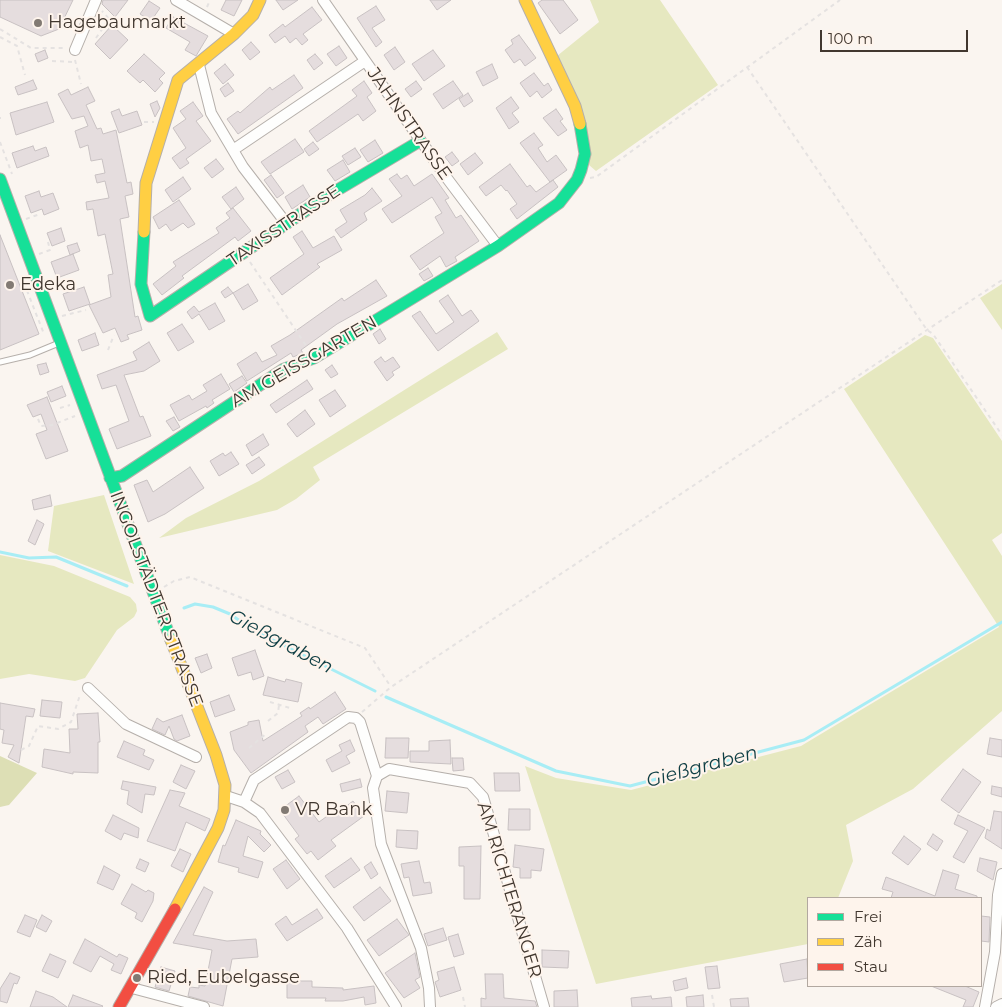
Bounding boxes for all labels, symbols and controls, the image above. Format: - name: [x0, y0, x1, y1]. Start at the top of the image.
- place label: Hagebaumarkt: [48, 12, 186, 34]
- marker: Hagebaumarkt: [32, 17, 44, 29]
- scale bar: [822, 20, 970, 52]
- text: 100 m: [828, 29, 873, 48]
- street label: JAHNSTRASSE: [362, 64, 456, 184]
- street label: TAXISSTRASSE: [224, 180, 344, 272]
- place label: Edeka: [20, 274, 76, 296]
- marker: Edeka: [4, 279, 16, 291]
- street label: AM GEISSGARTEN: [227, 311, 381, 413]
- street label: INGOLSTÄDTER STRASSE: [105, 488, 207, 710]
- water label: Gießgraben: [225, 605, 337, 679]
- water label: Gießgraben: [644, 741, 760, 793]
- place label: VR Bank: [295, 799, 372, 821]
- street label: AM RICHTERANGER: [472, 800, 546, 980]
- marker: VR Bank: [279, 804, 291, 816]
- legend: [807, 897, 982, 987]
- text: Frei: [854, 907, 882, 926]
- text: Zäh: [854, 932, 883, 951]
- text: Stau: [854, 957, 888, 976]
- place label: Ried, Eubelgasse: [147, 967, 300, 989]
- marker: Ried, Eubelgasse: [131, 972, 143, 984]

